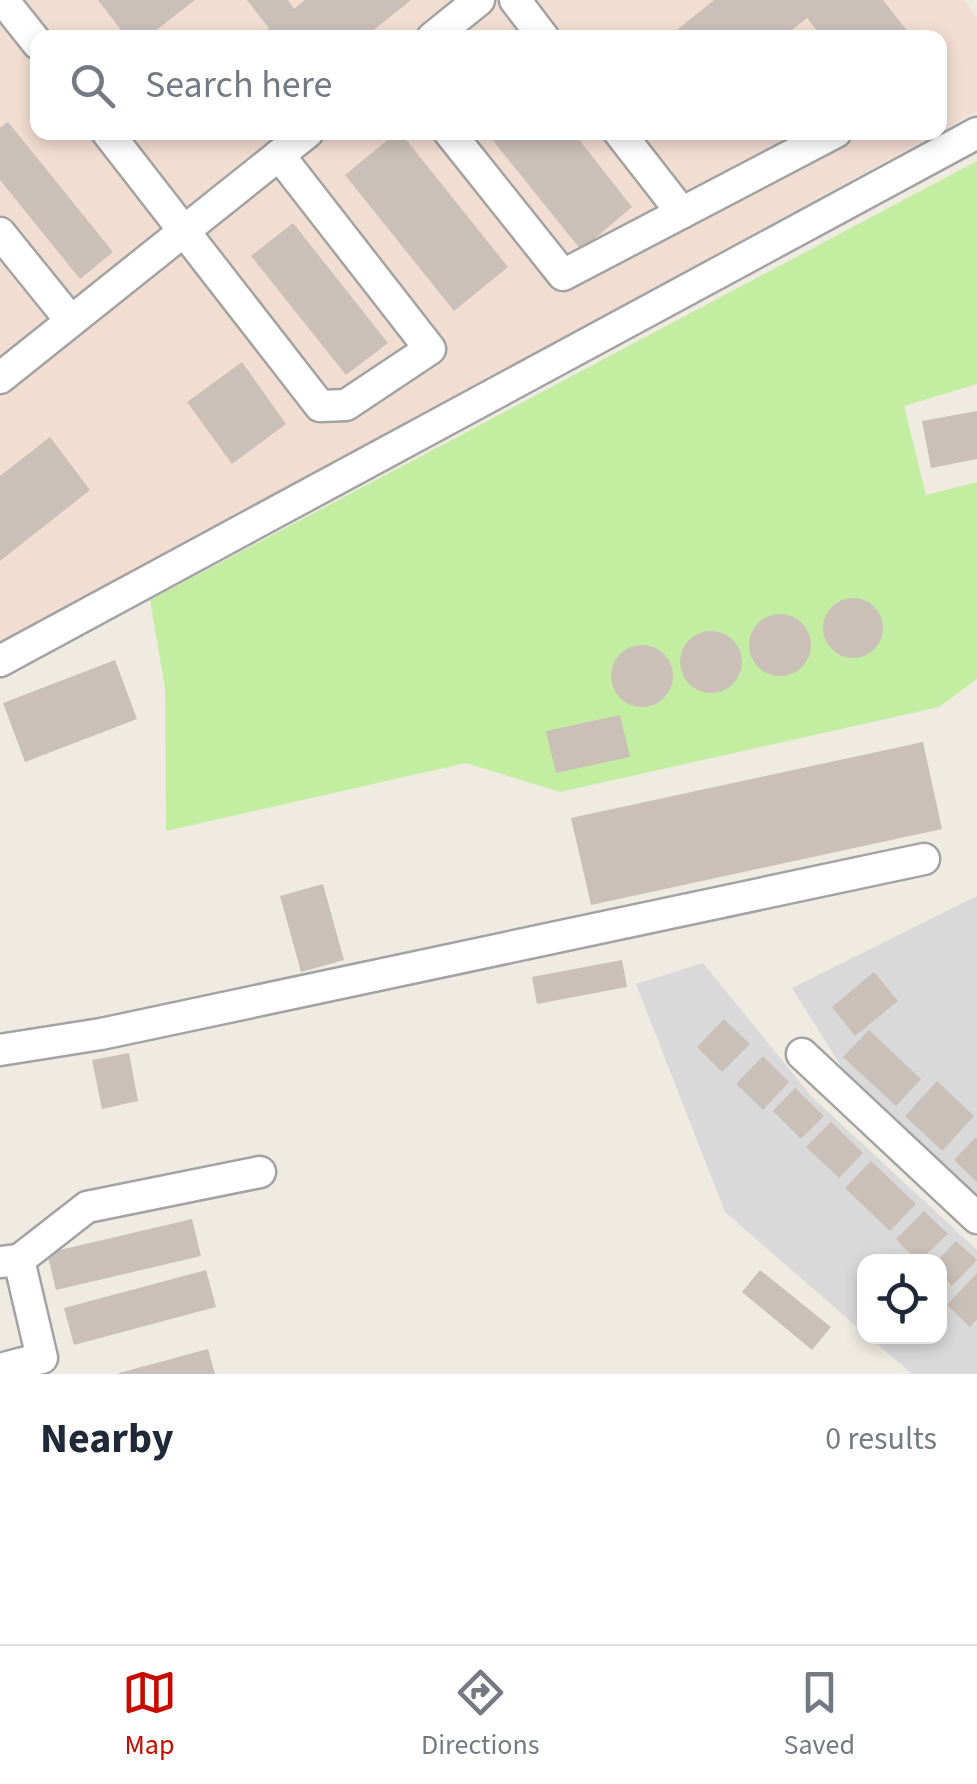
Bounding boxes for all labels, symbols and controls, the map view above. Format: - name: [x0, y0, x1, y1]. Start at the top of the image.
- search box: [30, 30, 947, 140]
- icon: search: [65, 58, 120, 113]
- text: Search here: [145, 58, 332, 112]
- map controls: [857, 1254, 947, 1344]
- button: locate: [857, 1254, 947, 1344]
- text: Nearby: [40, 1409, 174, 1469]
- text: 0 results: [825, 1416, 937, 1462]
- tab: Map: [122, 1665, 177, 1765]
- tab: Directions: [421, 1665, 540, 1765]
- tab: Saved: [784, 1665, 855, 1765]

